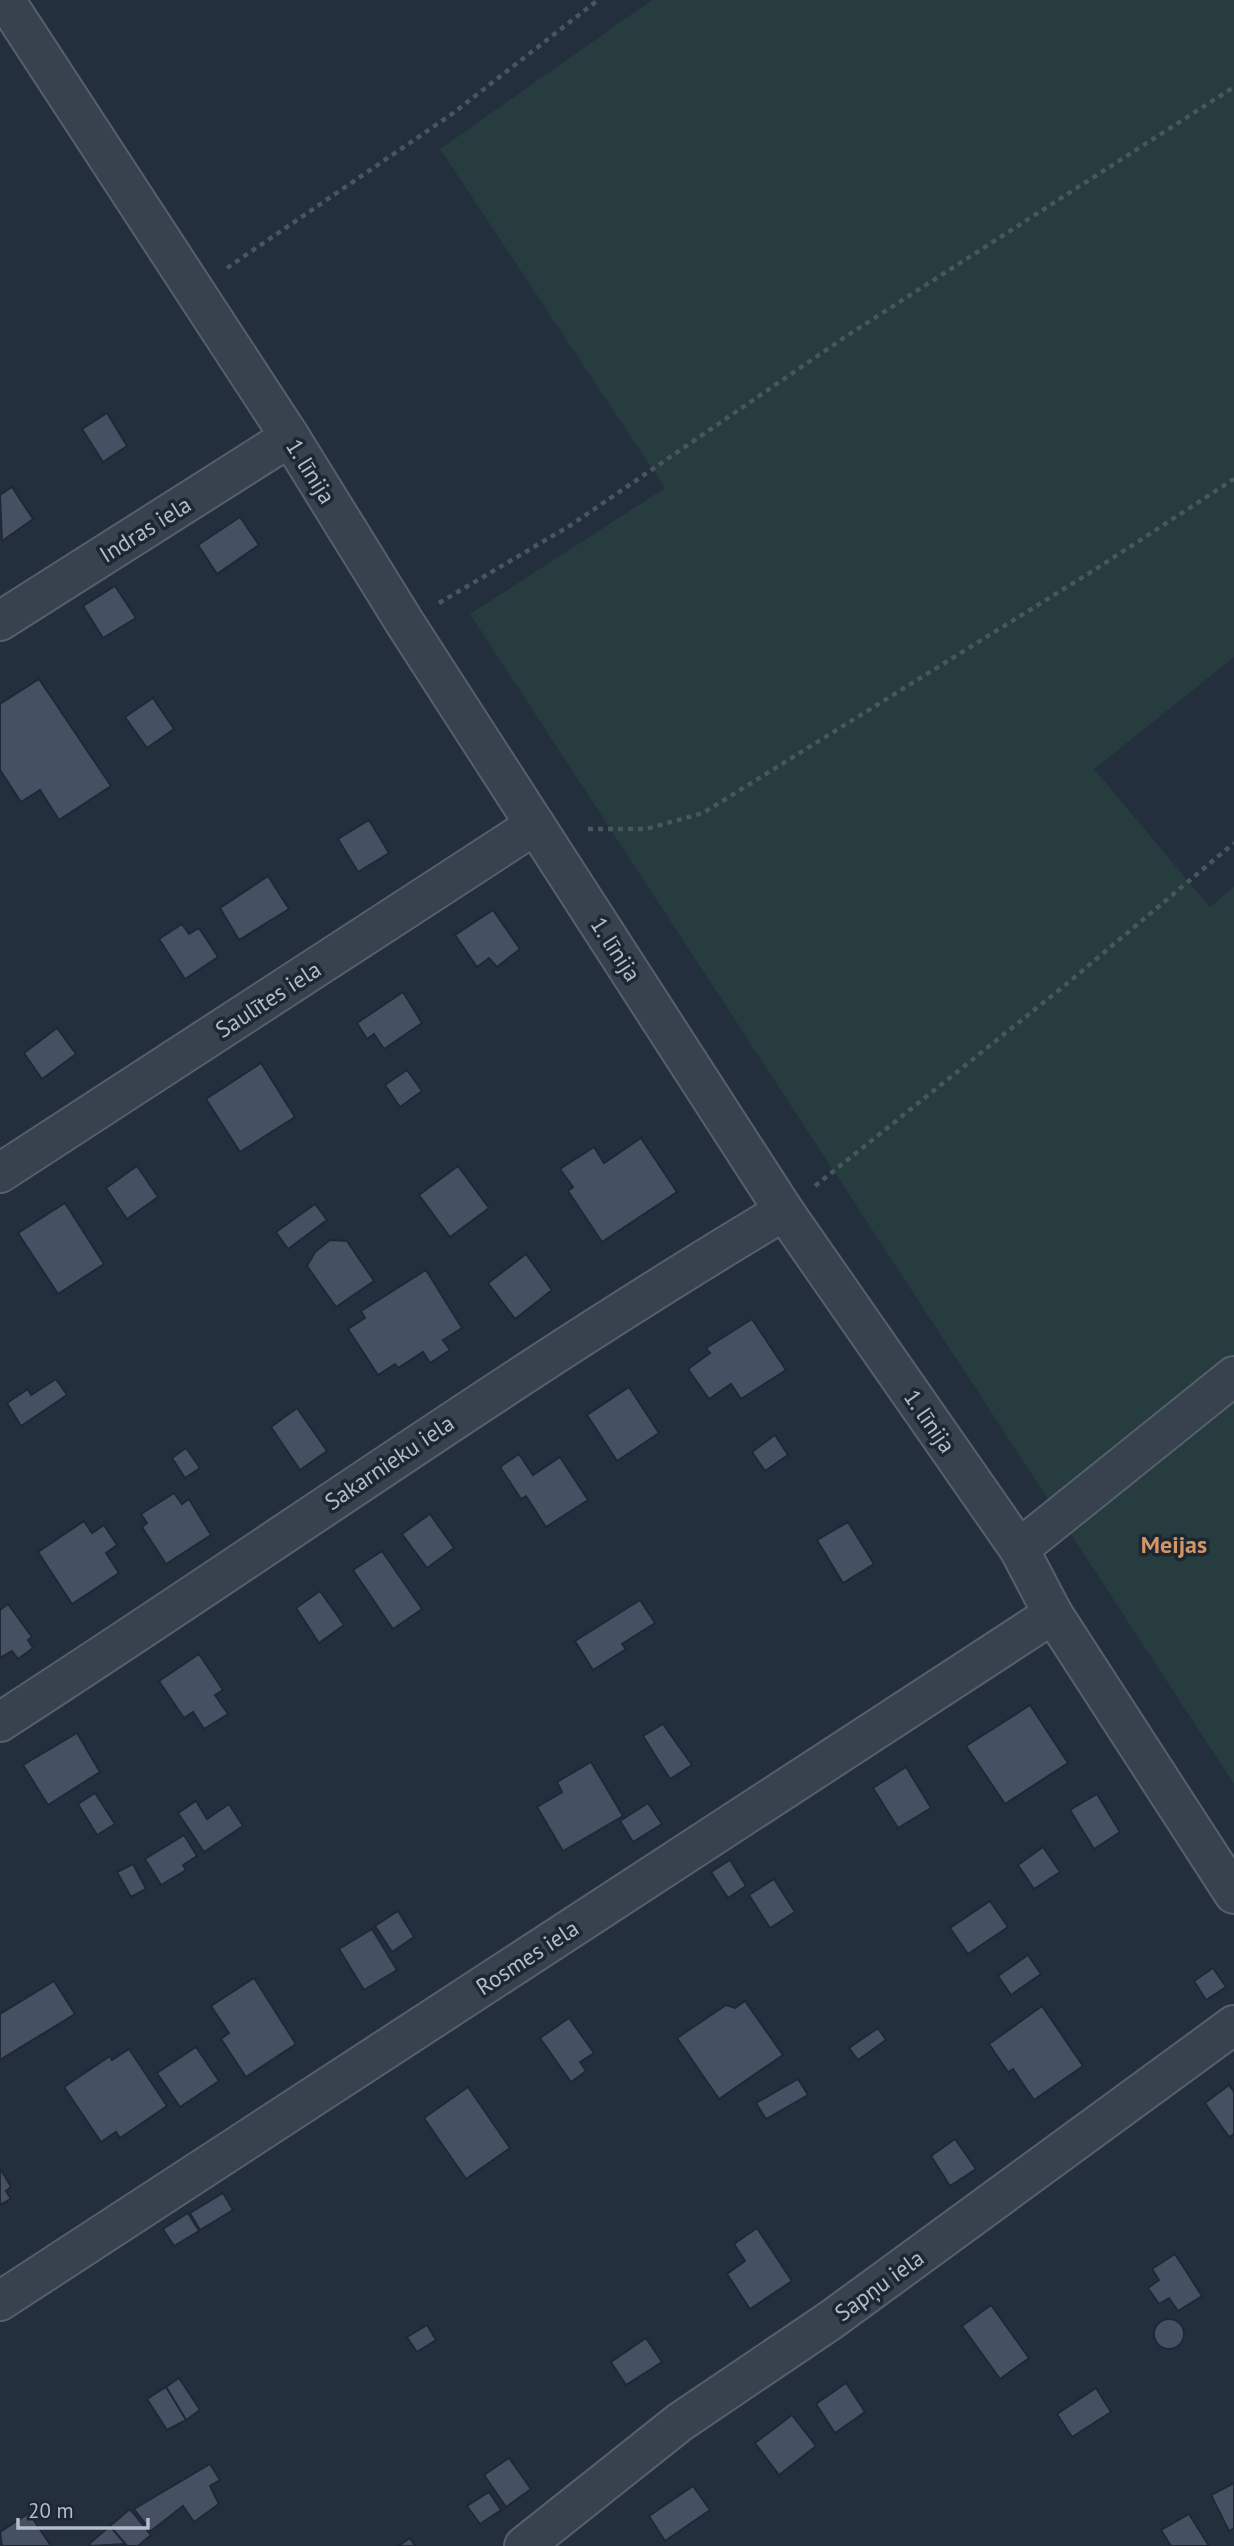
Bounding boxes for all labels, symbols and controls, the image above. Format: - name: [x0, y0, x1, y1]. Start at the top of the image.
- street label: 1. līnija: [280, 433, 342, 509]
- street label: Indras iela: [94, 489, 196, 569]
- street label: 1. līnija: [585, 911, 647, 987]
- street label: Saulītes iela: [210, 954, 326, 1044]
- street label: 1. līnija: [898, 1384, 962, 1458]
- street label: Sakarnieku iela: [319, 1408, 459, 1516]
- district label: Meijas: [1141, 1529, 1207, 1560]
- street label: Rosmes iela: [470, 1913, 584, 2001]
- street label: Sapņu iela: [829, 2243, 929, 2327]
- scale bar: [18, 2486, 147, 2530]
- text: 20 m: [28, 2497, 74, 2524]

